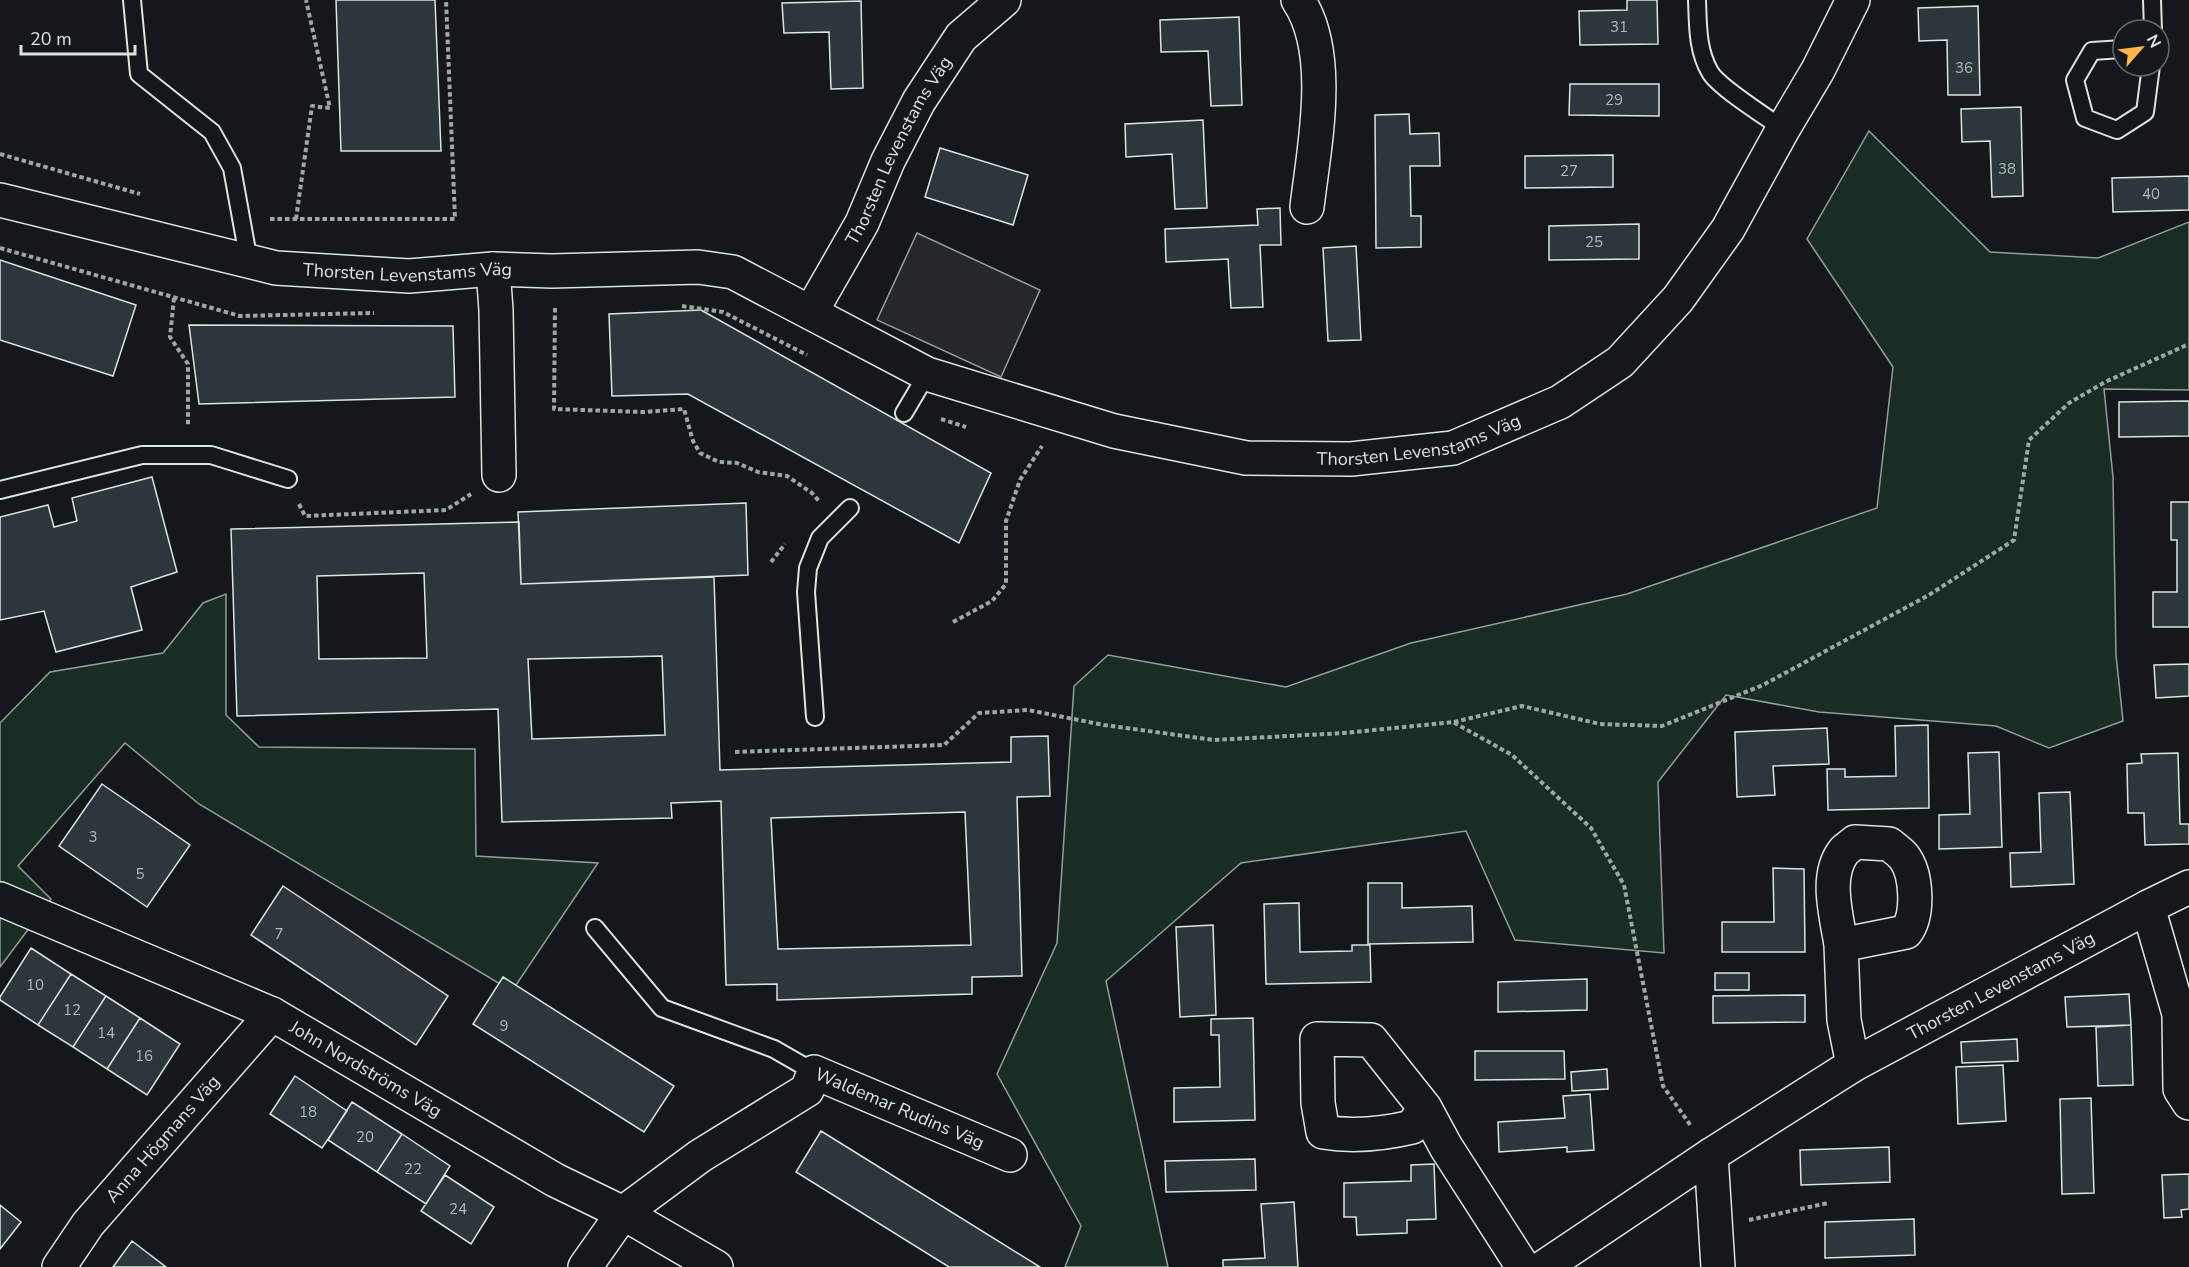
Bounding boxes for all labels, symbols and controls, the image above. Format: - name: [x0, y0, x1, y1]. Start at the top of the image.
- house number: 31: [1610, 17, 1628, 37]
- scale bar: [21, 18, 135, 56]
- north arrow: [2111, 18, 2171, 78]
- text: 20 m: [30, 27, 72, 51]
- text: N: [2141, 31, 2166, 52]
- street label: Thorsten Levenstams Väg: [840, 51, 957, 249]
- house number: 36: [1955, 58, 1973, 78]
- house number: 29: [1605, 90, 1623, 110]
- house number: 38: [1998, 159, 2016, 179]
- house number: 27: [1560, 161, 1578, 181]
- house number: 40: [2142, 184, 2160, 204]
- house number: 25: [1585, 232, 1603, 252]
- street label: Thorsten Levenstams Väg: [302, 257, 512, 288]
- street label: Thorsten Levenstams Väg: [1317, 408, 1524, 471]
- house number: 3: [88, 827, 98, 847]
- house number: 5: [135, 864, 145, 884]
- house number: 7: [274, 924, 284, 944]
- street label: Thorsten Levenstams Väg: [1903, 926, 2099, 1046]
- house number: 10: [26, 975, 44, 995]
- house number: 12: [63, 1000, 81, 1020]
- street label: John Nordströms Väg: [284, 1014, 446, 1123]
- house number: 9: [499, 1016, 509, 1036]
- house number: 14: [97, 1023, 115, 1043]
- house number: 16: [135, 1046, 153, 1066]
- street label: Waldemar Rudins Väg: [811, 1062, 988, 1155]
- street label: Anna Högmans Väg: [100, 1070, 225, 1208]
- house number: 18: [299, 1102, 317, 1122]
- house number: 20: [356, 1127, 374, 1147]
- house number: 22: [404, 1159, 422, 1179]
- house number: 24: [449, 1199, 467, 1219]

